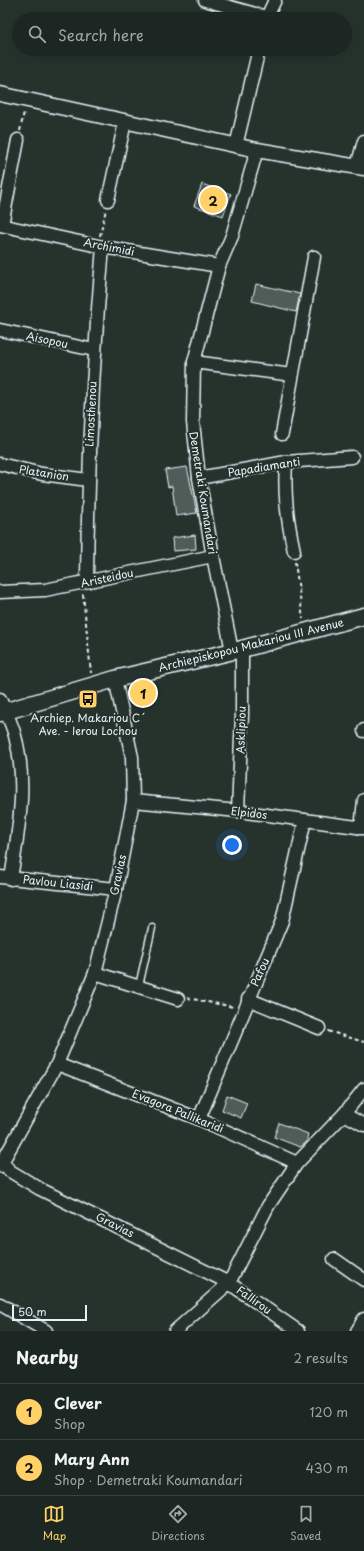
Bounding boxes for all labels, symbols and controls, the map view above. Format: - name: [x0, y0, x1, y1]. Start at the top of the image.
- search box: [12, 12, 352, 56]
- icon: search: [26, 23, 48, 45]
- text: Search here: [58, 23, 144, 46]
- pin: 2: [200, 185, 226, 215]
- street label: Archimidi: [82, 233, 136, 260]
- street label: Aisopou: [25, 327, 70, 352]
- street label: Limosthenou: [80, 381, 101, 447]
- street label: Demetraki Koumandari: [185, 430, 222, 556]
- street label: Papadiamanti: [226, 452, 301, 481]
- street label: Platanion: [18, 460, 70, 485]
- street label: Aristeidou: [79, 564, 135, 591]
- street label: Archiepiskopou Makariou III Avenue: [156, 613, 345, 676]
- pin: 1: [130, 678, 156, 708]
- bus stop icon: Archiep. Makariou C´ Ave. - Ierou Lochou: [77, 688, 99, 710]
- street label: Asklipiou: [231, 706, 250, 754]
- place label: Archiep. Makariou C´ Ave. - Ierou Lochou: [30, 709, 146, 739]
- street label: Elpidos: [230, 802, 268, 823]
- your location: [222, 835, 242, 855]
- street label: Gravias: [105, 853, 130, 897]
- street label: Pavlou Liasidi: [22, 870, 94, 895]
- street label: Pafou: [246, 955, 273, 989]
- street label: Evagora Pallikaridi: [130, 1084, 227, 1137]
- street label: Gravias: [93, 1208, 137, 1241]
- street label: Fallirou: [233, 1281, 275, 1318]
- scale bar: [12, 1303, 87, 1322]
- text: 50 m: [18, 1303, 47, 1320]
- text: Nearby: [16, 1344, 78, 1370]
- text: 2 results: [294, 1348, 348, 1367]
- text: Clever: [54, 1391, 102, 1414]
- text: 1: [26, 1402, 32, 1421]
- text: 120 m: [309, 1402, 348, 1421]
- text: Shop: [54, 1414, 85, 1433]
- text: Mary Ann: [54, 1447, 130, 1470]
- text: 2: [24, 1458, 34, 1477]
- text: 430 m: [306, 1458, 348, 1477]
- text: Shop · Demetraki Koumandari: [54, 1470, 243, 1489]
- tab: Map: [43, 1503, 66, 1544]
- tab: Directions: [151, 1503, 205, 1544]
- tab: Saved: [290, 1503, 321, 1544]

